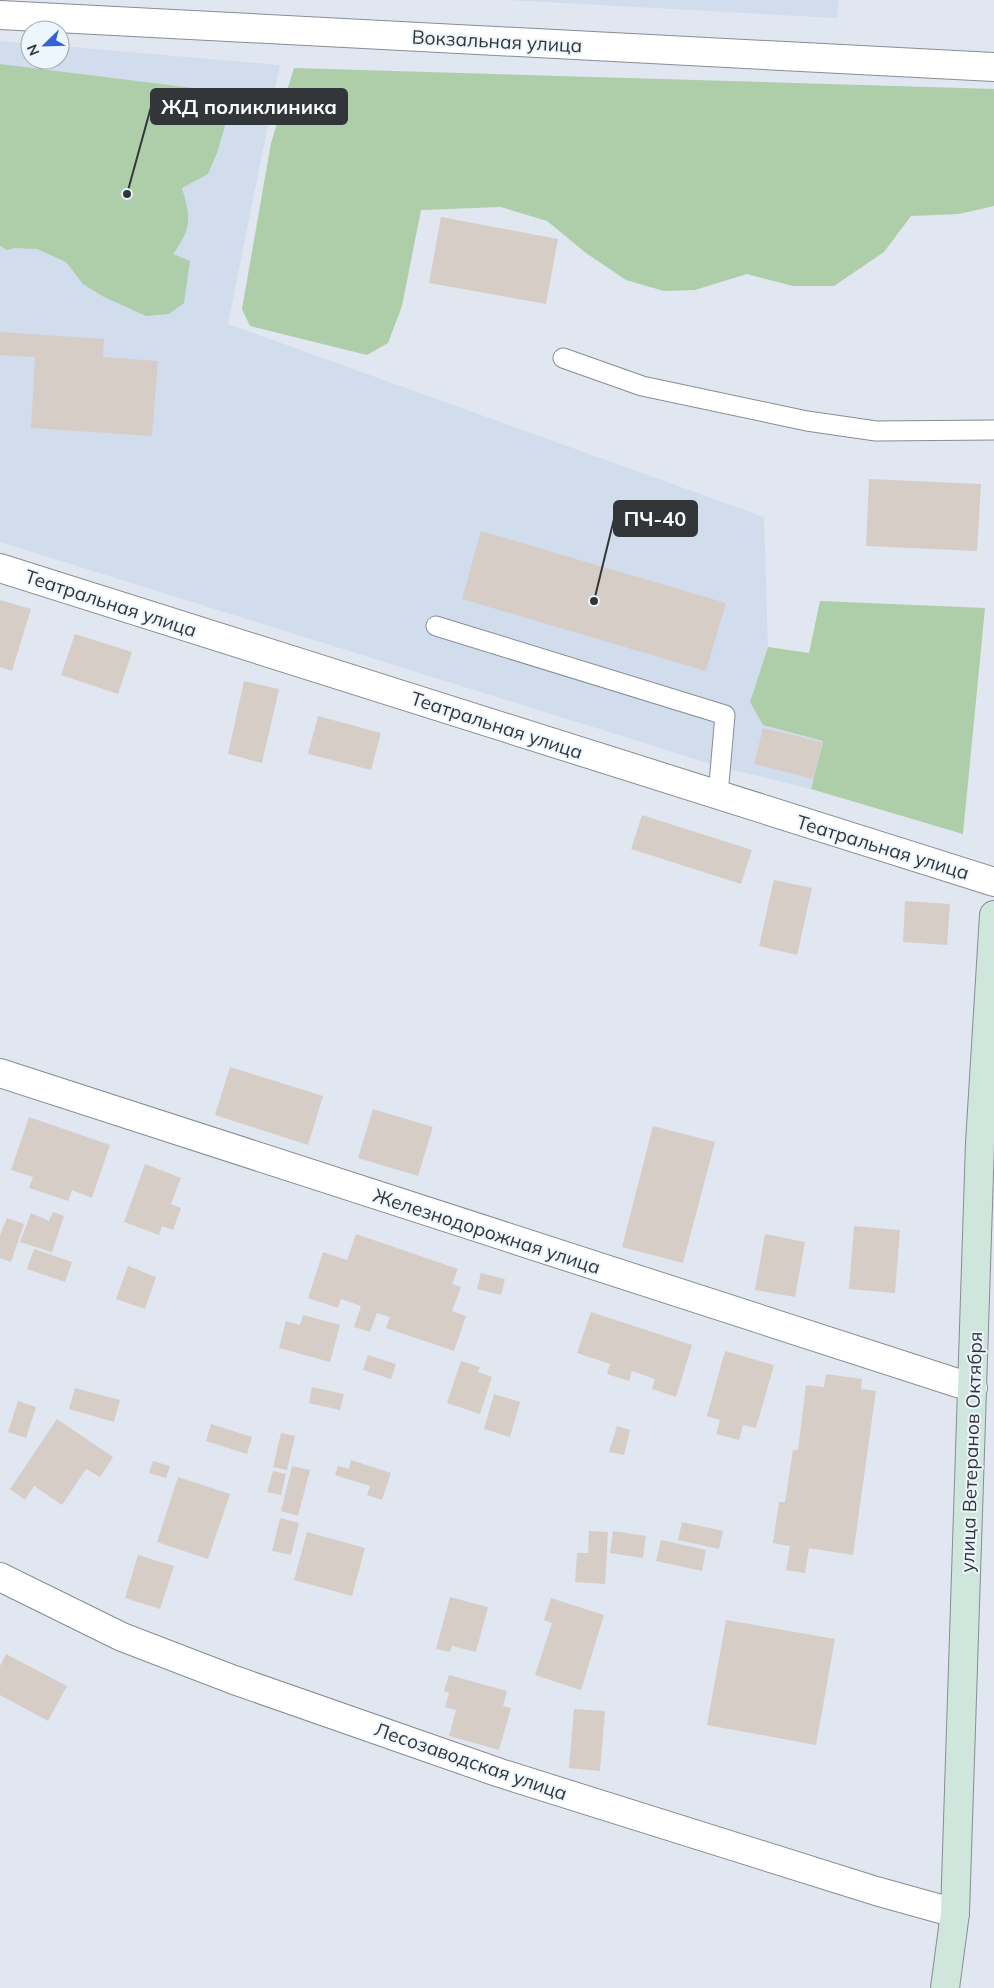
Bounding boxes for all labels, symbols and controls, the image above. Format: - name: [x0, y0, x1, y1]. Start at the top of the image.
- north arrow: [20, 20, 70, 70]
- street label: Вокзальная улица: [411, 25, 583, 57]
- text: N: [23, 42, 43, 58]
- callout: ЖД поликлиника: [151, 89, 347, 124]
- text: ЖД поликлиника: [161, 94, 337, 119]
- callout: ПЧ-40: [614, 501, 697, 536]
- text: ПЧ-40: [624, 506, 686, 531]
- street label: Театральная улица: [22, 564, 200, 642]
- street label: Театральная улица: [408, 686, 586, 764]
- street label: Театральная улица: [794, 809, 972, 885]
- street label: Железнодорожная улица: [370, 1183, 604, 1279]
- street label: улица Ветеранов Октября: [955, 1331, 987, 1573]
- street label: Лесозаводская улица: [371, 1717, 571, 1805]

